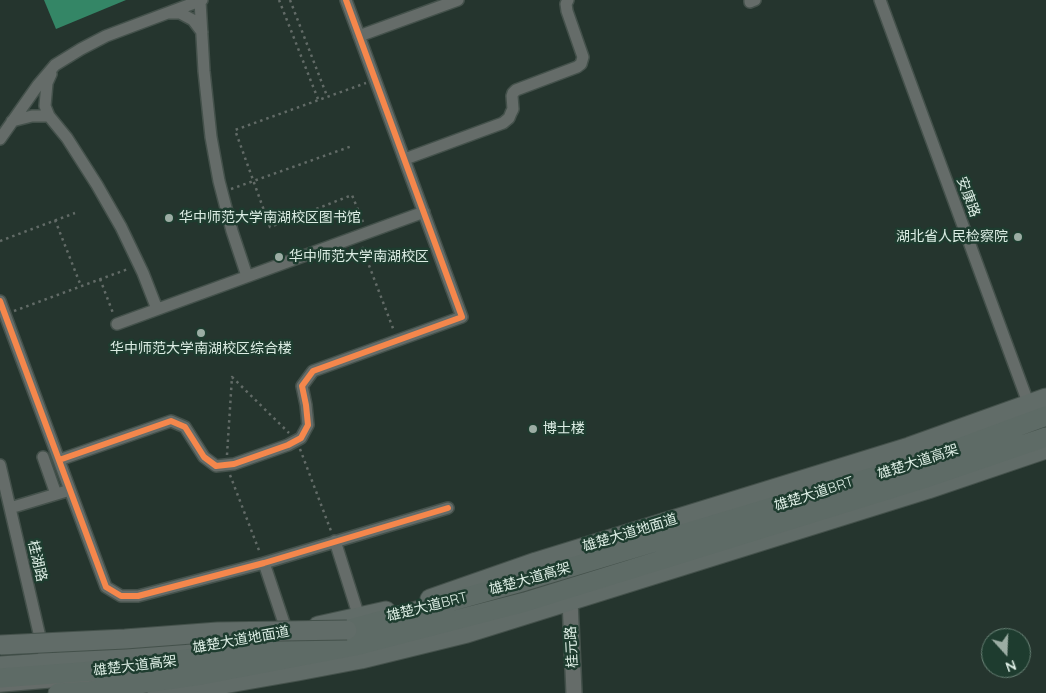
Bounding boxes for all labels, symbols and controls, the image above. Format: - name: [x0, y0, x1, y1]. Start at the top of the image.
- street label: 安康路: [953, 174, 983, 220]
- place label: 华中师范大学南湖校区图书馆: [179, 210, 361, 226]
- marker: 华中师范大学南湖校区图书馆: [163, 212, 175, 224]
- place label: 湖北省人民检察院: [896, 229, 1008, 245]
- marker: 湖北省人民检察院: [1012, 231, 1024, 243]
- place label: 华中师范大学南湖校区: [289, 249, 429, 265]
- marker: 华中师范大学南湖校区: [273, 251, 285, 263]
- marker: 华中师范大学南湖校区综合楼: [195, 327, 207, 339]
- place label: 华中师范大学南湖校区综合楼: [110, 341, 292, 357]
- place label: 博士楼: [543, 421, 585, 437]
- marker: 博士楼: [527, 423, 539, 435]
- street label: 雄楚大道高架: [875, 441, 961, 483]
- street label: 雄楚大道BRT: [772, 473, 856, 515]
- street label: 雄楚大道地面道: [581, 511, 679, 555]
- street label: 桂湖路: [24, 539, 50, 583]
- street label: 雄楚大道高架: [487, 559, 573, 599]
- street label: 雄楚大道BRT: [385, 589, 469, 625]
- street label: 雄楚大道地面道: [191, 623, 291, 657]
- street label: 桂元路: [563, 626, 581, 668]
- north arrow: [981, 628, 1031, 678]
- street label: 雄楚大道高架: [92, 653, 178, 679]
- text: N: [1003, 656, 1019, 676]

